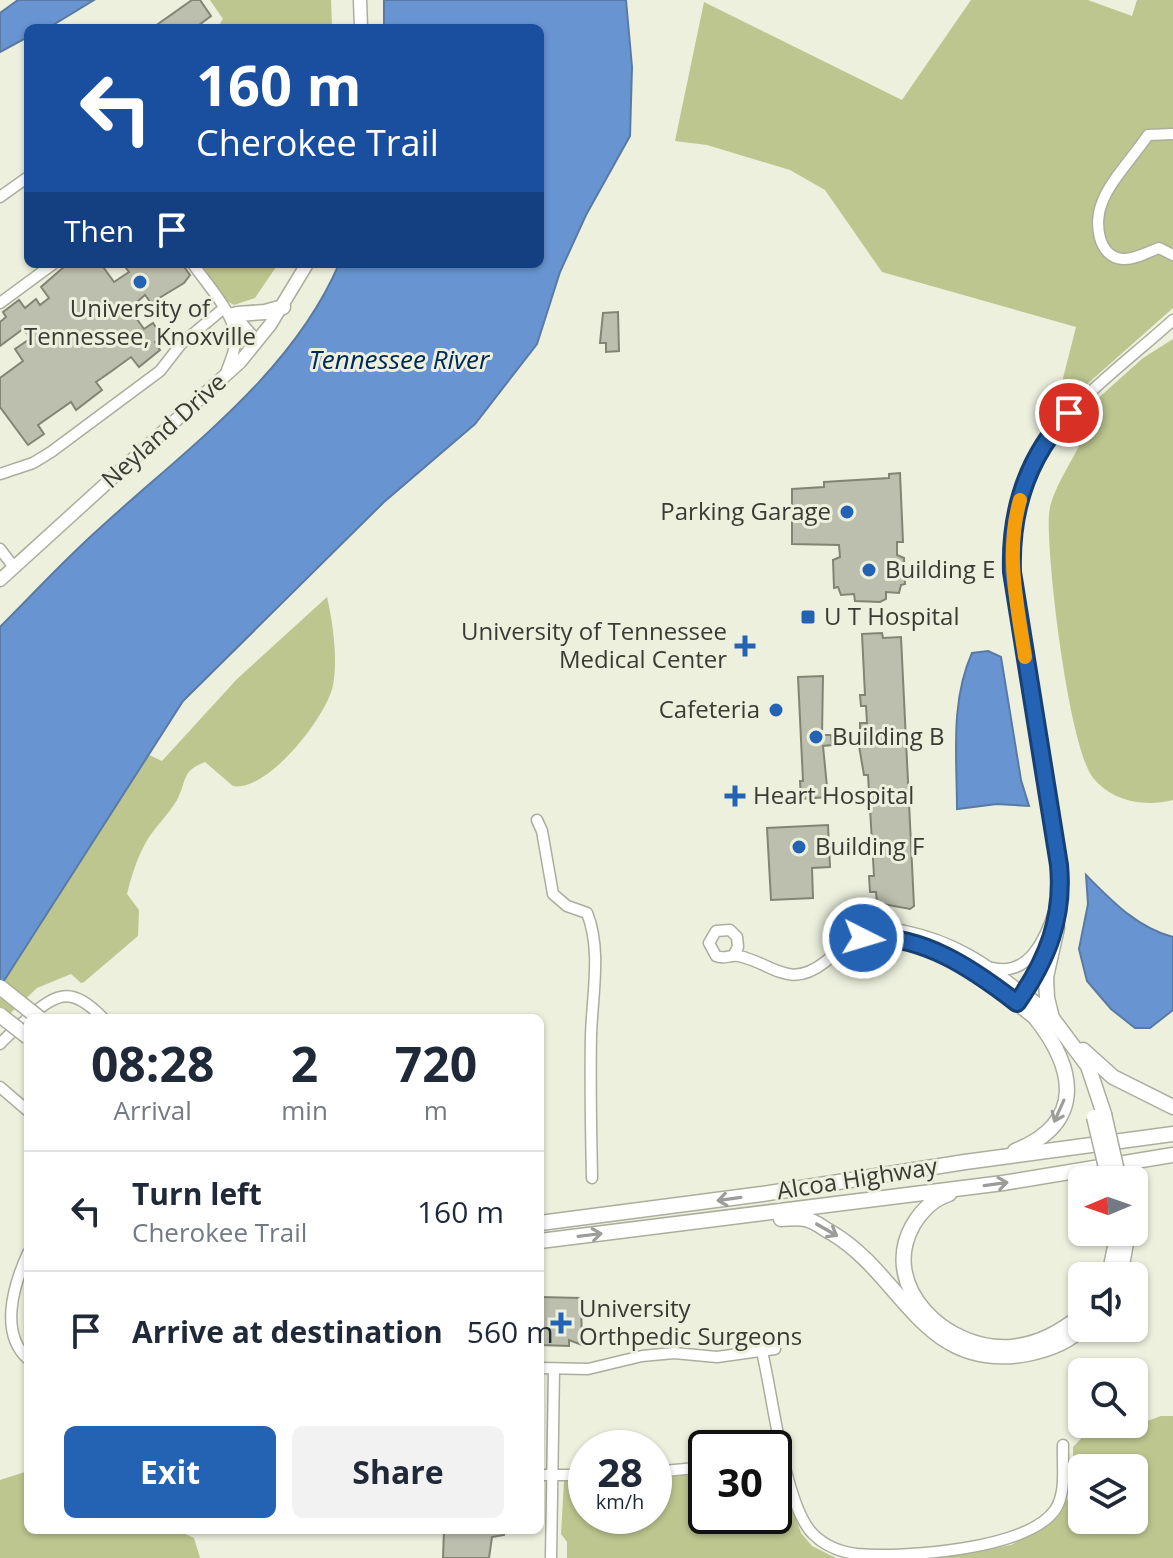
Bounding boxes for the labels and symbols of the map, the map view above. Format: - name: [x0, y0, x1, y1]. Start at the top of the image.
- marker: University of Tennessee, Knoxville: [131, 273, 149, 291]
- place label: University of Tennessee, Knoxville: [24, 291, 256, 352]
- water label: Tennessee River: [309, 341, 491, 377]
- street label: Neyland Drive: [93, 365, 233, 495]
- pin: [1035, 379, 1103, 447]
- place label: Parking Garage: [660, 494, 831, 527]
- marker: Parking Garage: [838, 503, 856, 521]
- place label: Building E: [885, 552, 995, 585]
- marker: Building E: [860, 561, 878, 579]
- place label: U T Hospital: [824, 599, 959, 632]
- marker: U T Hospital: [799, 608, 817, 626]
- place label: University of Tennessee Medical Center: [461, 614, 727, 675]
- marker: University of Tennessee Medical Center: [734, 635, 756, 657]
- place label: Cafeteria: [659, 692, 760, 725]
- marker: Cafeteria: [767, 701, 785, 719]
- place label: Building B: [832, 719, 945, 752]
- marker: Building B: [807, 728, 825, 746]
- place label: Heart Hospital: [753, 778, 914, 811]
- marker: Heart Hospital: [724, 785, 746, 807]
- place label: Building F: [815, 829, 924, 862]
- marker: Building F: [790, 838, 808, 856]
- position arrow: [821, 896, 905, 980]
- one-way arrow: [1051, 1098, 1066, 1122]
- street label: Alcoa Highway: [774, 1148, 940, 1207]
- north arrow: [1068, 1166, 1148, 1246]
- one-way arrow: [983, 1176, 1008, 1191]
- one-way arrow: [716, 1192, 742, 1207]
- one-way arrow: [815, 1222, 838, 1238]
- one-way arrow: [577, 1227, 602, 1242]
- place label: University Orthpedic Surgeons: [579, 1291, 802, 1352]
- marker: University Orthpedic Surgeons: [550, 1312, 572, 1334]
- speed limit sign: 30: [688, 1430, 792, 1534]

